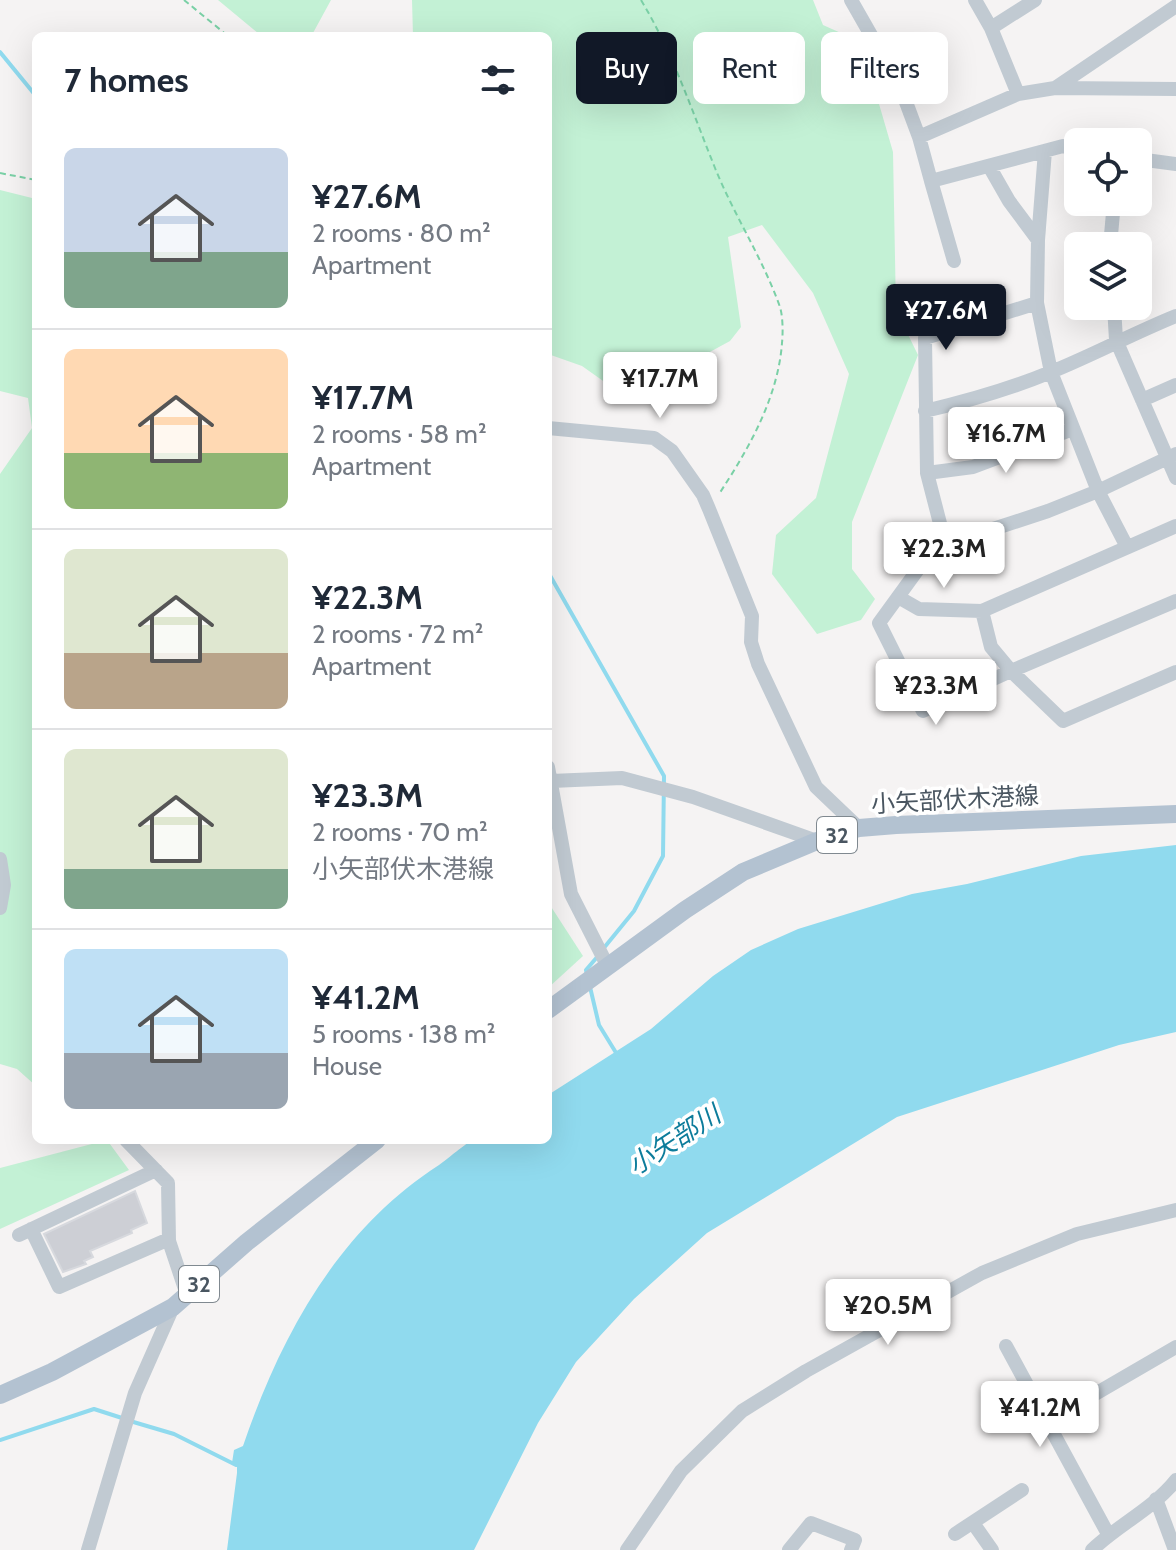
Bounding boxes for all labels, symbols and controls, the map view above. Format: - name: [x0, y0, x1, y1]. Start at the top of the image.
- chip: Buy: [576, 32, 677, 104]
- chip: Rent: [693, 32, 805, 104]
- chip: Filters: [821, 32, 948, 104]
- icon: filters: [476, 58, 520, 102]
- text: 7 homes: [64, 59, 189, 101]
- map controls: [1064, 128, 1152, 320]
- button: locate: [1064, 128, 1152, 216]
- text: ¥27.6M: [312, 175, 422, 217]
- icon: home: [128, 180, 224, 276]
- text: 2 rooms · 80 m²: [312, 217, 491, 249]
- button: layers: [1064, 232, 1152, 320]
- text: Apartment: [312, 249, 431, 281]
- pin: ¥27.6M: [881, 284, 1011, 352]
- text: ¥27.6M: [904, 294, 988, 326]
- pin: ¥17.7M: [595, 352, 725, 420]
- text: ¥17.7M: [621, 362, 699, 394]
- text: ¥17.7M: [312, 376, 414, 418]
- icon: home: [128, 381, 224, 477]
- pin: ¥16.7M: [941, 407, 1071, 475]
- text: ¥16.7M: [966, 417, 1046, 449]
- text: 2 rooms · 58 m²: [312, 418, 487, 450]
- text: Apartment: [312, 450, 431, 482]
- pin: ¥22.3M: [879, 522, 1009, 590]
- text: ¥22.3M: [902, 532, 986, 564]
- text: ¥22.3M: [312, 576, 423, 618]
- icon: home: [128, 581, 224, 677]
- text: 2 rooms · 72 m²: [312, 618, 483, 650]
- text: Apartment: [312, 650, 431, 682]
- pin: ¥23.3M: [871, 659, 1001, 727]
- text: ¥23.3M: [894, 669, 978, 701]
- text: ¥23.3M: [312, 774, 423, 816]
- icon: home: [128, 781, 224, 877]
- street label: 小矢部伏木港線: [870, 781, 1040, 818]
- text: 2 rooms · 70 m²: [312, 816, 488, 848]
- road number: 32: [817, 817, 857, 853]
- text: 小矢部伏木港線: [312, 853, 494, 885]
- text: ¥41.2M: [312, 976, 420, 1018]
- icon: home: [128, 981, 224, 1077]
- text: 5 rooms · 138 m²: [312, 1018, 495, 1050]
- text: House: [312, 1050, 382, 1082]
- water label: 小矢部川: [622, 1097, 729, 1182]
- road number: 32: [179, 1266, 219, 1302]
- pin: ¥20.5M: [823, 1279, 953, 1347]
- text: ¥20.5M: [844, 1289, 932, 1321]
- pin: ¥41.2M: [975, 1381, 1105, 1449]
- text: ¥41.2M: [999, 1391, 1081, 1423]

